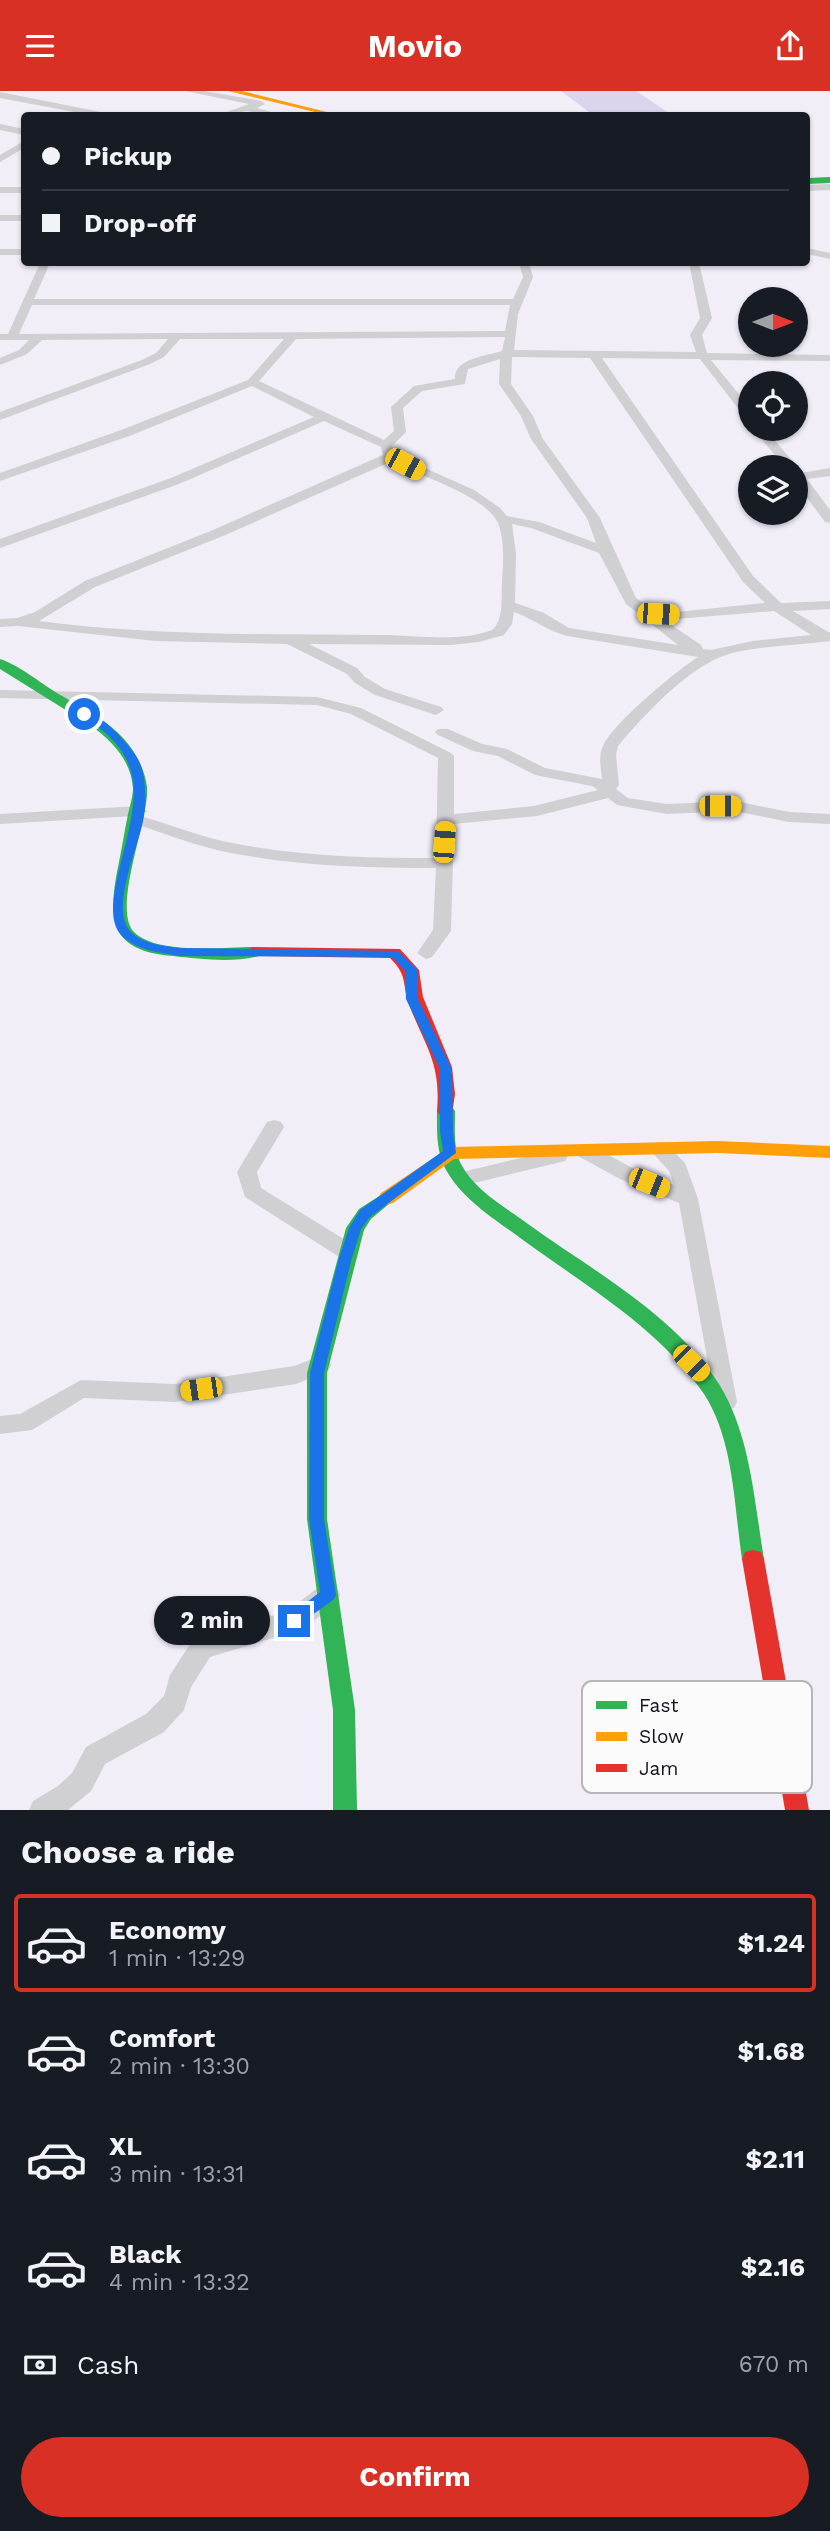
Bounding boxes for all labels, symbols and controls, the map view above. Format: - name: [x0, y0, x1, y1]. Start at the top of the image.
- icon: menu: [21, 27, 59, 65]
- text: Movio: [368, 27, 462, 65]
- icon: share: [771, 27, 809, 65]
- text: Pickup: [84, 141, 172, 171]
- text: Drop-off: [84, 208, 196, 238]
- north arrow: [738, 287, 808, 357]
- map controls: [738, 287, 808, 525]
- button: locate: [738, 371, 808, 441]
- car: [382, 445, 429, 483]
- button: layers: [738, 455, 808, 525]
- car: [637, 602, 680, 626]
- route start: [68, 698, 100, 730]
- car: [700, 796, 742, 817]
- car: [433, 820, 456, 864]
- car: [626, 1165, 673, 1201]
- car: [669, 1341, 714, 1385]
- car: [179, 1376, 224, 1402]
- callout: 2 min: [154, 1597, 270, 1645]
- route end: [278, 1605, 310, 1637]
- text: 2 min: [181, 1607, 243, 1634]
- legend: [582, 1681, 812, 1793]
- text: Fast: [639, 1694, 678, 1717]
- text: Slow: [639, 1725, 684, 1748]
- text: Jam: [639, 1757, 678, 1780]
- text: Choose a ride: [21, 1833, 235, 1871]
- icon: car: [25, 1912, 88, 1975]
- text: Economy: [109, 1915, 226, 1945]
- text: $1.24: [738, 1928, 805, 1958]
- text: 1 min · 13:29: [109, 1945, 245, 1972]
- icon: car: [25, 2020, 88, 2083]
- text: Comfort: [109, 2023, 215, 2053]
- text: $1.68: [737, 2036, 805, 2066]
- text: 2 min · 13:30: [109, 2053, 250, 2080]
- icon: car: [25, 2128, 88, 2191]
- text: XL: [109, 2131, 142, 2161]
- text: $2.11: [746, 2144, 805, 2174]
- text: 3 min · 13:31: [109, 2161, 245, 2188]
- icon: car: [25, 2236, 88, 2299]
- text: Black: [109, 2239, 181, 2269]
- text: $2.16: [741, 2252, 805, 2282]
- text: 4 min · 13:32: [109, 2269, 250, 2296]
- icon: cash: [21, 2346, 59, 2384]
- text: Cash: [77, 2350, 139, 2380]
- text: 670 m: [739, 2351, 809, 2378]
- button: Confirm: [21, 2437, 809, 2517]

